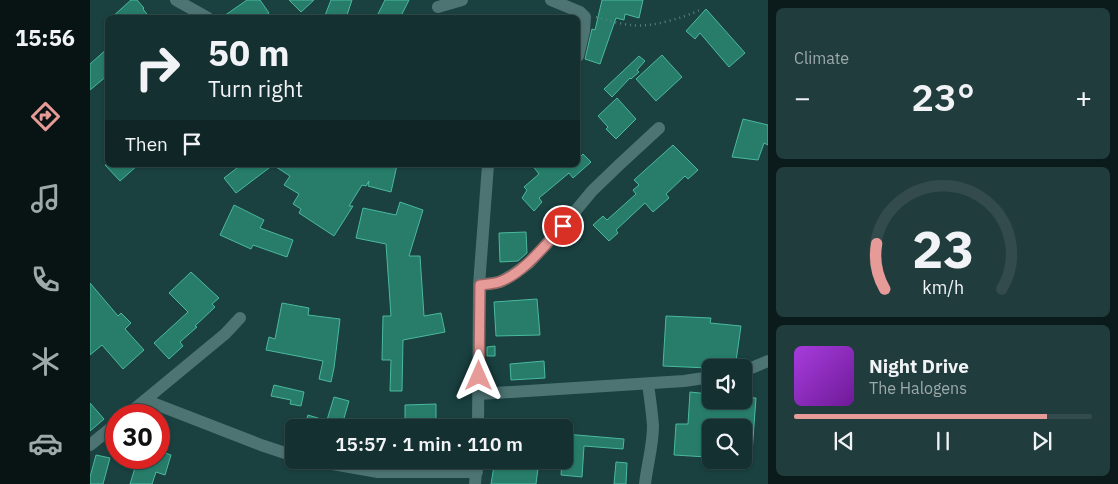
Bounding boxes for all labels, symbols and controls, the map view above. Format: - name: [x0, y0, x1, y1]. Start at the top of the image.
- text: 15:56: [15, 23, 75, 52]
- text: 50 m: [208, 30, 290, 76]
- icon: right: [125, 35, 190, 100]
- text: Climate: [794, 48, 849, 68]
- text: 23°: [911, 72, 975, 121]
- text: Turn right: [208, 74, 303, 103]
- text: −: [794, 79, 811, 116]
- text: +: [1075, 79, 1092, 116]
- icon: directions: [28, 99, 63, 134]
- icon: arrive: [178, 130, 206, 158]
- text: Then: [125, 132, 168, 156]
- icon: music: [28, 181, 63, 216]
- pin: [542, 205, 584, 247]
- icon: arrive: [549, 212, 577, 240]
- text: 23: [912, 215, 974, 282]
- icon: phone: [28, 262, 63, 297]
- text: km/h: [922, 276, 964, 299]
- icon: climate: [28, 344, 63, 379]
- position arrow: [452, 349, 504, 401]
- text: Night Drive: [869, 354, 969, 378]
- map controls: [702, 359, 752, 469]
- button: sound: [702, 359, 752, 409]
- text: The Halogens: [869, 378, 967, 398]
- speed limit sign: 30: [105, 404, 170, 469]
- button: search: [702, 419, 752, 469]
- icon: car: [28, 426, 63, 461]
- icon: previous: [830, 427, 858, 455]
- icon: pause: [929, 427, 957, 455]
- icon: next: [1028, 427, 1056, 455]
- text: 15:57 · 1 min · 110 m: [335, 432, 523, 456]

